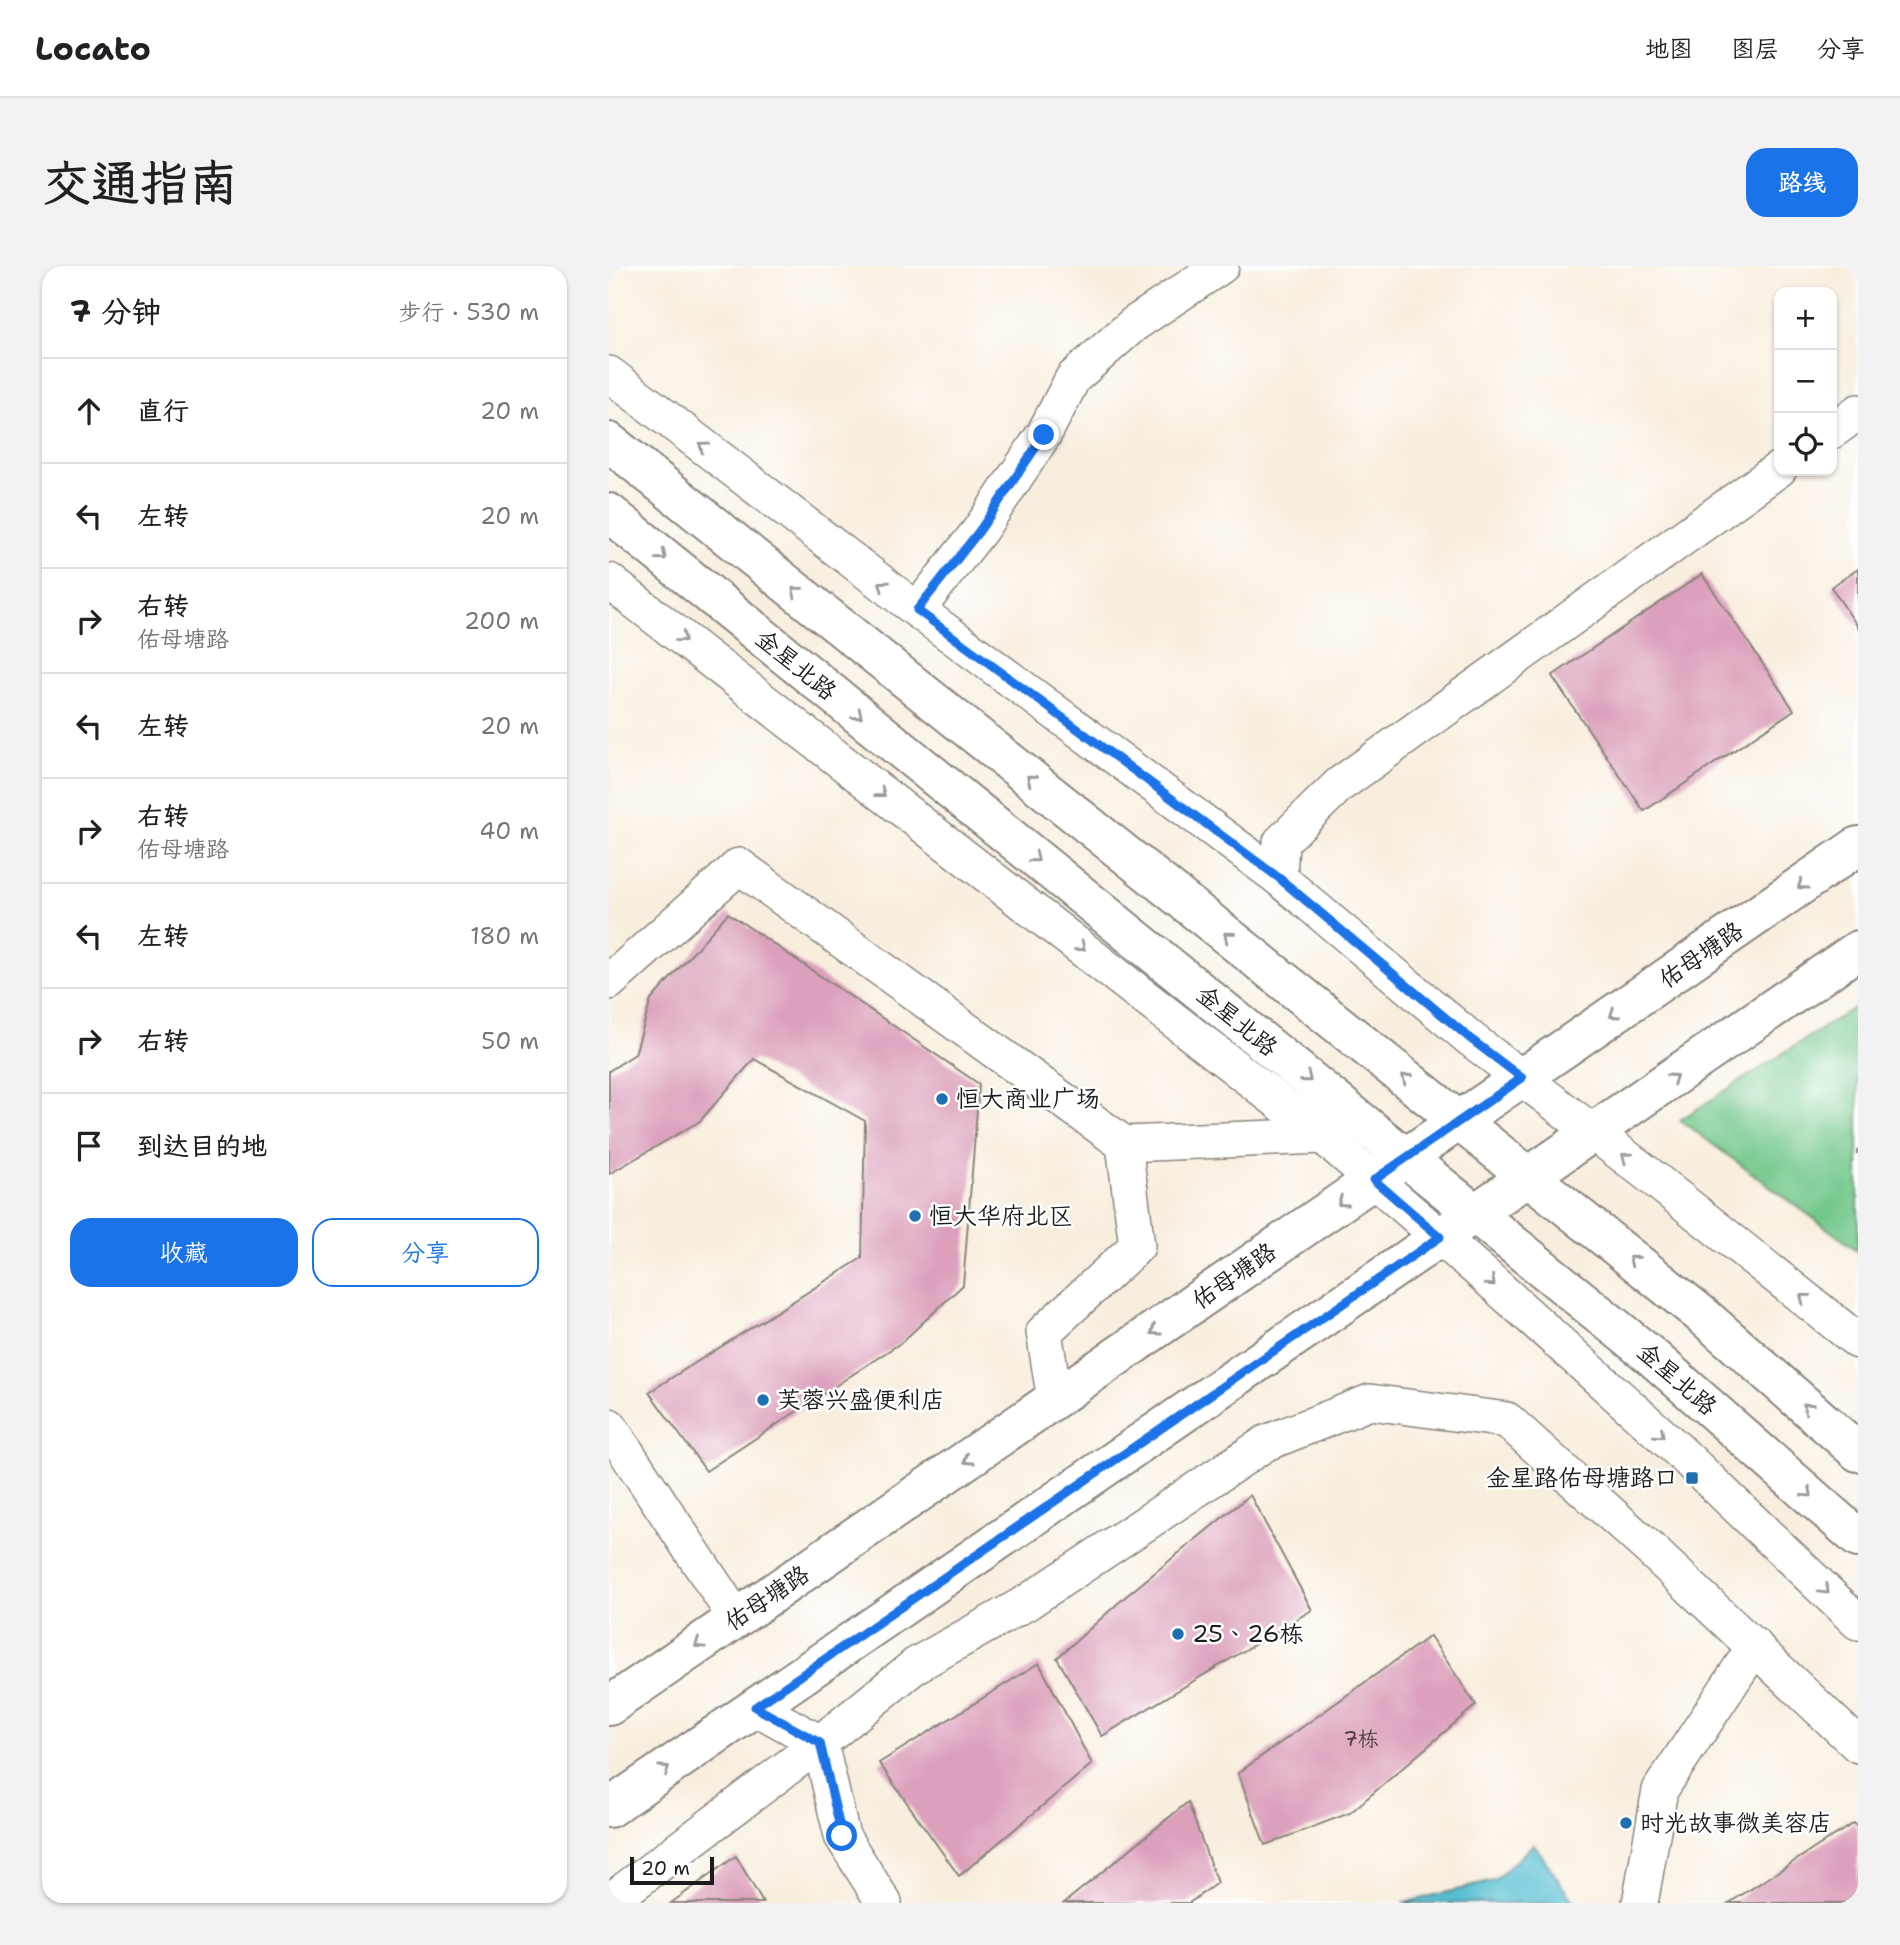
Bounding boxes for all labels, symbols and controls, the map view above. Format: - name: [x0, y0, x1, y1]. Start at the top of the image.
- text: Locato: [35, 26, 151, 71]
- text: 地图: [1645, 33, 1693, 65]
- text: 图层: [1731, 33, 1779, 65]
- text: 分享: [1817, 33, 1865, 65]
- button: 路线: [1746, 148, 1858, 217]
- text: 交通指南: [42, 150, 238, 216]
- map controls: [1774, 287, 1837, 476]
- button: +: [1774, 287, 1837, 350]
- text: 7 分钟: [70, 291, 161, 332]
- text: 步行 · 530 m: [398, 297, 539, 327]
- button: −: [1774, 350, 1837, 413]
- icon: ahead: [70, 392, 108, 430]
- text: 直行: [137, 393, 189, 428]
- text: 20 m: [480, 396, 539, 426]
- button: locate: [1774, 413, 1837, 476]
- route end: [1028, 419, 1059, 450]
- one-way arrow: [698, 442, 711, 455]
- icon: left: [70, 497, 108, 535]
- text: 左转: [137, 498, 189, 533]
- text: 20 m: [480, 501, 539, 531]
- one-way arrow: [654, 548, 667, 560]
- one-way arrow: [879, 580, 891, 593]
- one-way arrow: [791, 587, 803, 600]
- text: 右转: [137, 588, 189, 623]
- icon: right: [70, 602, 108, 640]
- text: 200 m: [464, 606, 539, 636]
- street label: 金星北路: [749, 622, 843, 708]
- text: 佑母塘路: [137, 624, 229, 654]
- one-way arrow: [675, 630, 687, 643]
- one-way arrow: [850, 706, 863, 719]
- icon: left: [70, 707, 108, 745]
- text: 左转: [137, 708, 189, 743]
- text: 20 m: [480, 711, 539, 741]
- one-way arrow: [1026, 775, 1038, 788]
- one-way arrow: [874, 784, 886, 797]
- text: 右转: [137, 798, 189, 833]
- icon: right: [70, 812, 108, 850]
- text: 40 m: [479, 816, 539, 846]
- text: 佑母塘路: [137, 834, 229, 864]
- one-way arrow: [1027, 849, 1039, 862]
- one-way arrow: [1797, 877, 1810, 889]
- street label: 佑母塘路: [1653, 914, 1749, 996]
- icon: left: [70, 917, 108, 955]
- text: 左转: [137, 918, 189, 953]
- text: 180 m: [470, 921, 539, 951]
- one-way arrow: [1223, 932, 1235, 945]
- one-way arrow: [1073, 939, 1085, 952]
- street label: 金星北路: [1190, 978, 1284, 1064]
- one-way arrow: [1609, 1006, 1622, 1018]
- icon: right: [70, 1022, 108, 1060]
- text: 右转: [137, 1023, 189, 1058]
- text: 50 m: [481, 1026, 539, 1056]
- one-way arrow: [1299, 1069, 1312, 1082]
- one-way arrow: [1401, 1074, 1413, 1087]
- one-way arrow: [1665, 1074, 1678, 1086]
- place label: 恒大商业广场: [956, 1083, 1100, 1115]
- marker: 恒大商业广场: [934, 1091, 950, 1107]
- icon: arrive: [70, 1127, 108, 1165]
- text: 到达目的地: [137, 1128, 267, 1163]
- one-way arrow: [1621, 1153, 1634, 1166]
- one-way arrow: [1337, 1194, 1350, 1206]
- place label: 恒大华府北区: [929, 1200, 1073, 1232]
- marker: 恒大华府北区: [907, 1208, 923, 1224]
- button: 收藏: [70, 1218, 298, 1287]
- button: 分享: [312, 1218, 539, 1287]
- street label: 佑母塘路: [1186, 1235, 1282, 1317]
- one-way arrow: [1629, 1256, 1642, 1268]
- one-way arrow: [1483, 1274, 1496, 1286]
- one-way arrow: [1800, 1294, 1812, 1307]
- one-way arrow: [1150, 1323, 1163, 1335]
- street label: 金星北路: [1630, 1335, 1724, 1423]
- place label: 芙蓉兴盛便利店: [777, 1384, 945, 1416]
- marker: 芙蓉兴盛便利店: [755, 1392, 771, 1408]
- one-way arrow: [1802, 1403, 1815, 1415]
- one-way arrow: [1652, 1426, 1665, 1438]
- one-way arrow: [962, 1452, 975, 1465]
- place label: 金星路佑母塘路口: [1486, 1462, 1678, 1494]
- marker: 金星路佑母塘路口: [1684, 1470, 1700, 1486]
- one-way arrow: [1799, 1485, 1812, 1498]
- street label: 佑母塘路: [718, 1558, 816, 1638]
- one-way arrow: [1817, 1582, 1830, 1595]
- place label: 25、26栋: [1192, 1618, 1304, 1650]
- marker: 25、26栋: [1170, 1626, 1186, 1642]
- one-way arrow: [694, 1636, 707, 1648]
- house number: 7栋: [1343, 1725, 1379, 1753]
- one-way arrow: [657, 1765, 670, 1777]
- place label: 时光故事微美容店: [1640, 1807, 1832, 1839]
- marker: 时光故事微美容店: [1618, 1815, 1634, 1831]
- route start: [826, 1820, 857, 1851]
- scale bar: [630, 1854, 714, 1886]
- text: 20 m: [641, 1856, 690, 1881]

